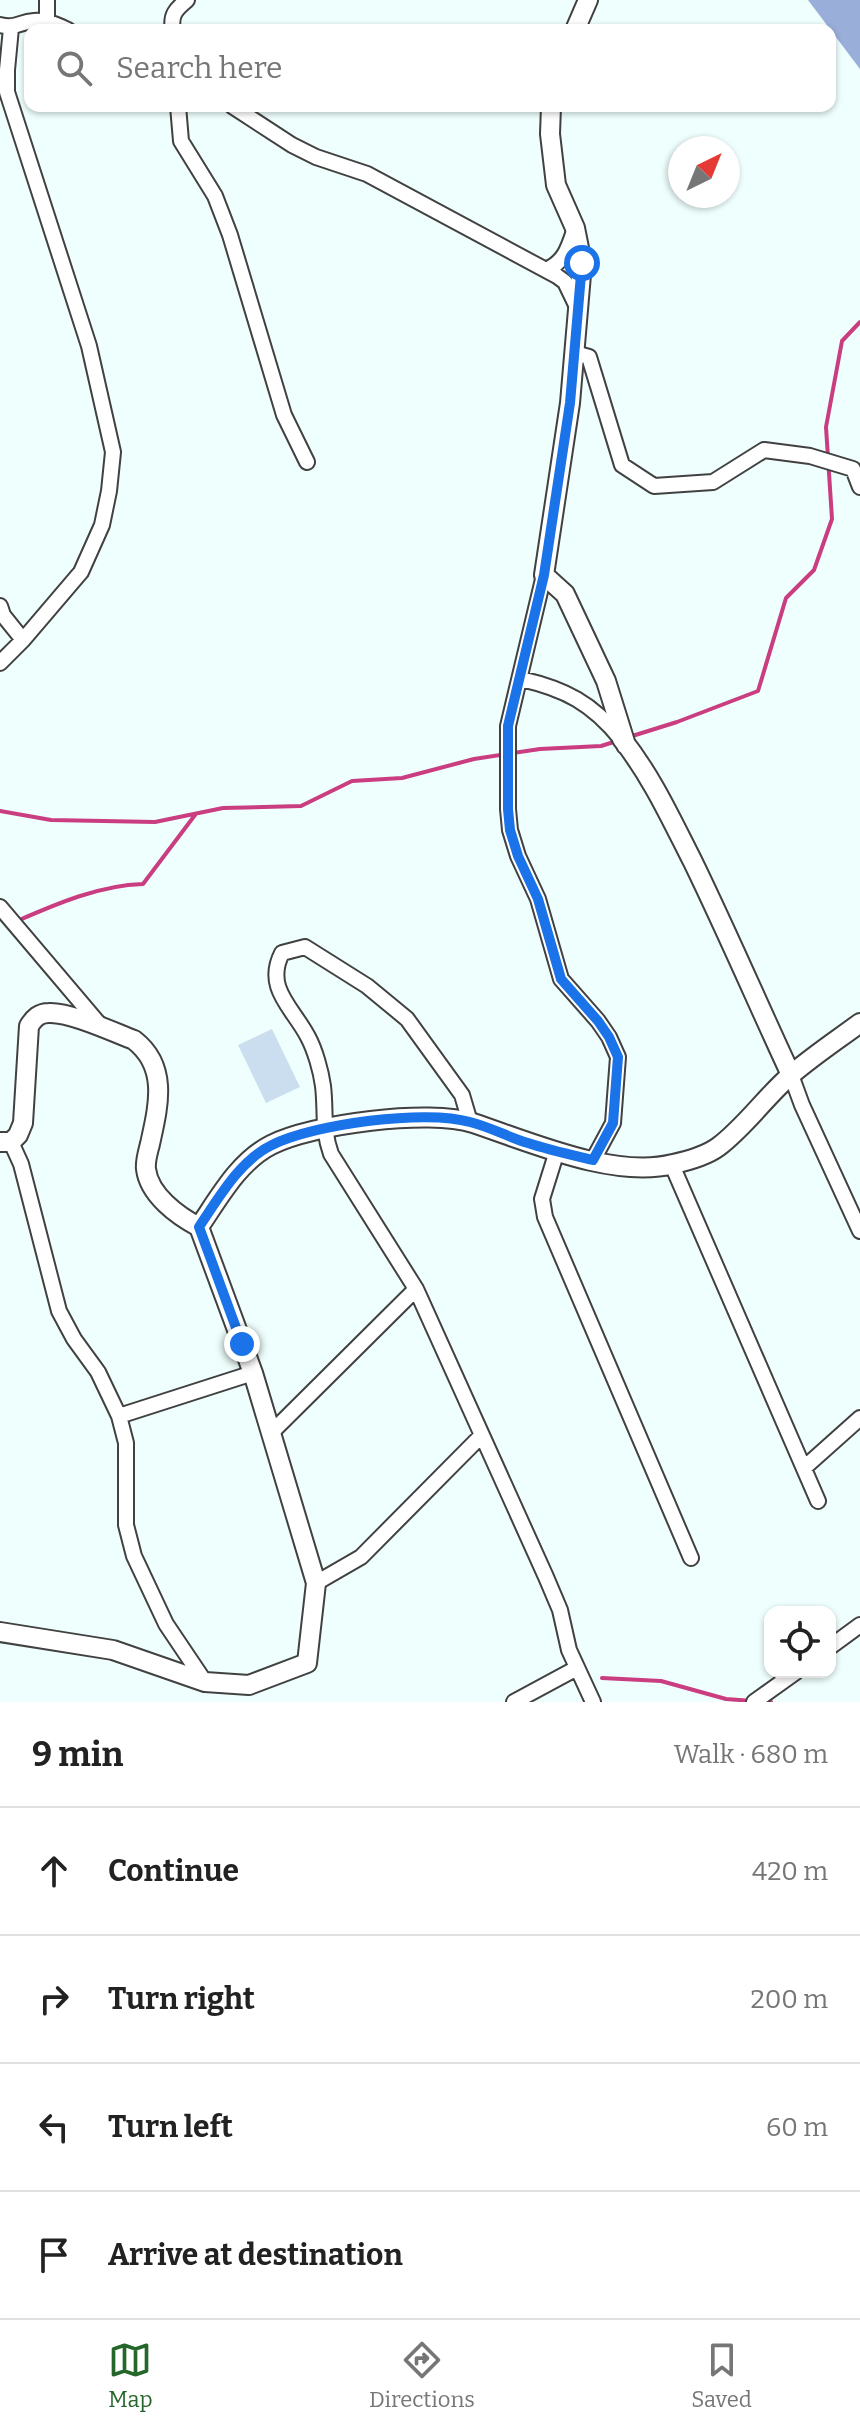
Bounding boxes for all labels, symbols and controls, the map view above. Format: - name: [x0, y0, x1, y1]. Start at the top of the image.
- search box: [24, 24, 836, 112]
- icon: search: [52, 46, 96, 90]
- text: Search here: [116, 50, 283, 86]
- north arrow: [668, 136, 740, 208]
- route start: [564, 245, 600, 281]
- route end: [224, 1326, 260, 1362]
- map controls: [764, 1606, 836, 1678]
- button: locate: [764, 1606, 836, 1678]
- text: 9 min: [32, 1734, 123, 1775]
- text: Walk · 680 m: [674, 1739, 828, 1770]
- icon: ahead: [32, 1849, 76, 1893]
- text: Continue: [108, 1853, 239, 1889]
- text: 420 m: [752, 1856, 828, 1887]
- icon: right: [32, 1977, 76, 2021]
- text: Turn right: [108, 1981, 255, 2017]
- text: 200 m: [751, 1984, 828, 2015]
- icon: left: [32, 2105, 76, 2149]
- text: Turn left: [108, 2109, 233, 2145]
- text: 60 m: [766, 2112, 828, 2143]
- icon: arrive: [32, 2233, 76, 2277]
- text: Arrive at destination: [108, 2237, 403, 2273]
- tab: Map: [108, 2338, 153, 2413]
- tab: Directions: [369, 2338, 475, 2413]
- tab: Saved: [691, 2338, 752, 2413]

